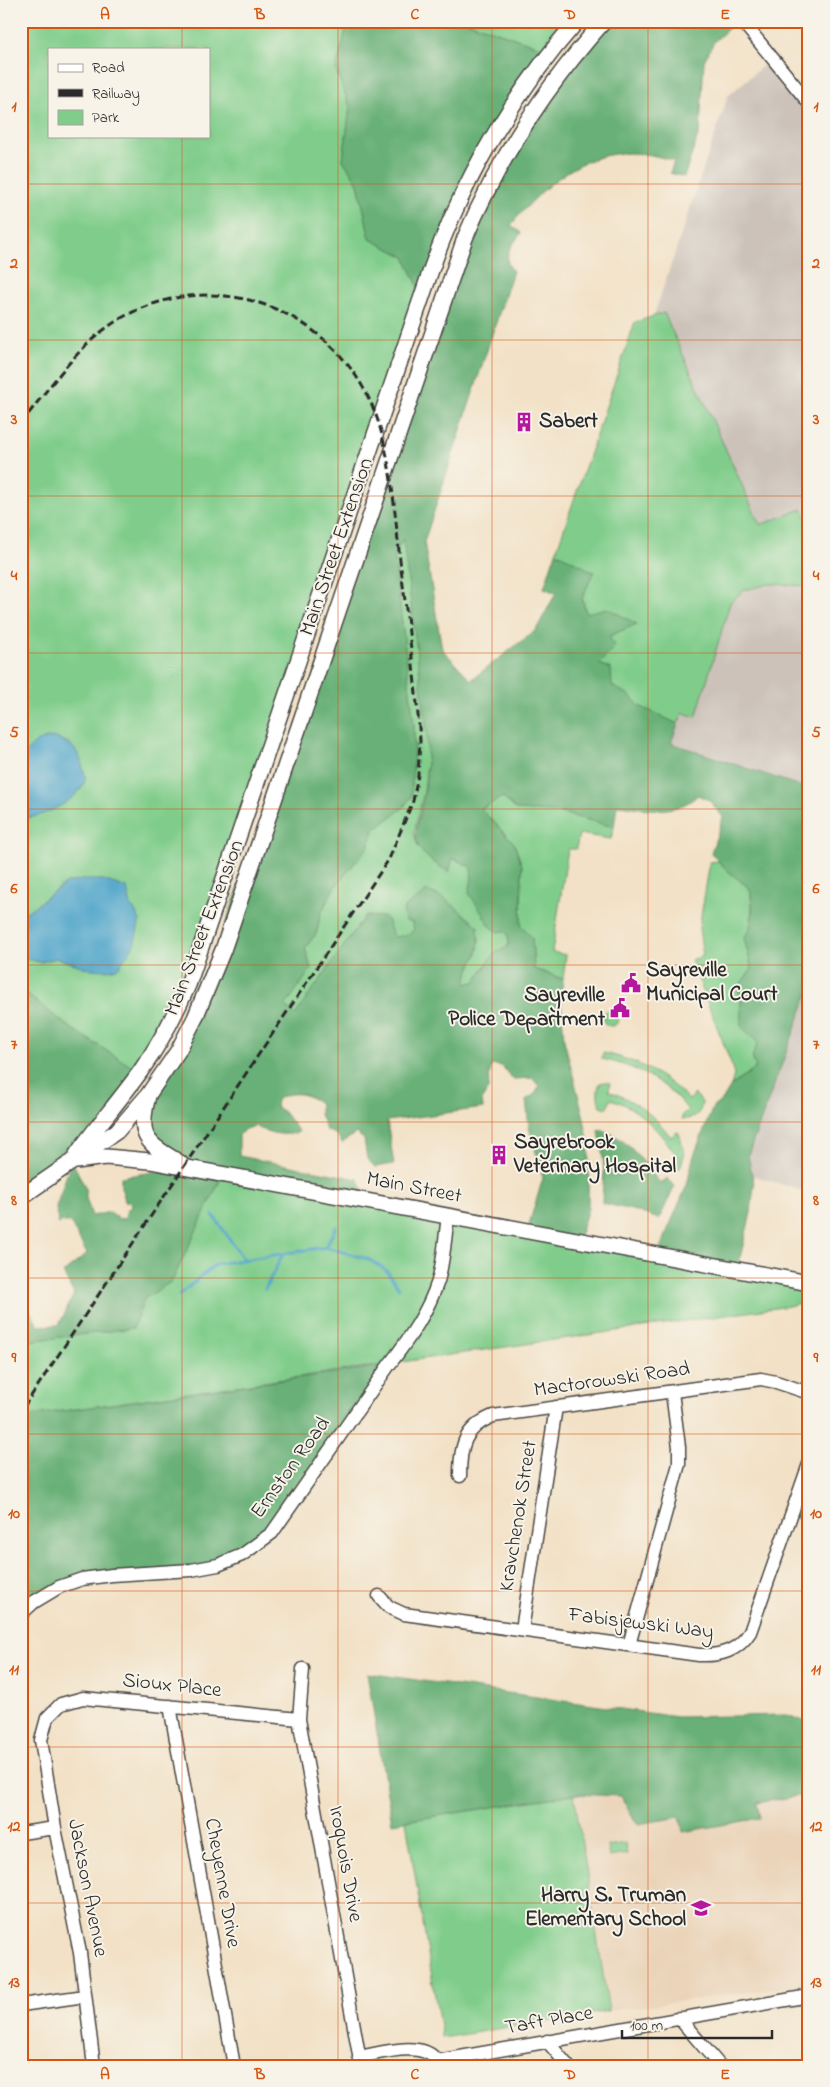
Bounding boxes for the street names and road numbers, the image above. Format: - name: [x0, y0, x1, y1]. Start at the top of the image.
- street label: Main Street Extension: [292, 454, 382, 640]
- street label: Main Street Extension: [158, 836, 252, 1020]
- street label: Main Street: [364, 1164, 464, 1212]
- street label: Mactorowski Road: [532, 1354, 692, 1406]
- street label: Ernston Road: [244, 1411, 338, 1525]
- street label: Kravchenok Street: [492, 1438, 546, 1594]
- street label: Fabisjewski Way: [565, 1600, 715, 1650]
- street label: Sioux Place: [121, 1666, 224, 1706]
- street label: Iroquois Drive: [320, 1804, 370, 1925]
- street label: Jackson Avenue: [59, 1816, 115, 1960]
- street label: Cheyenne Drive: [194, 1816, 248, 1951]
- street label: Taft Place: [503, 1998, 596, 2044]

